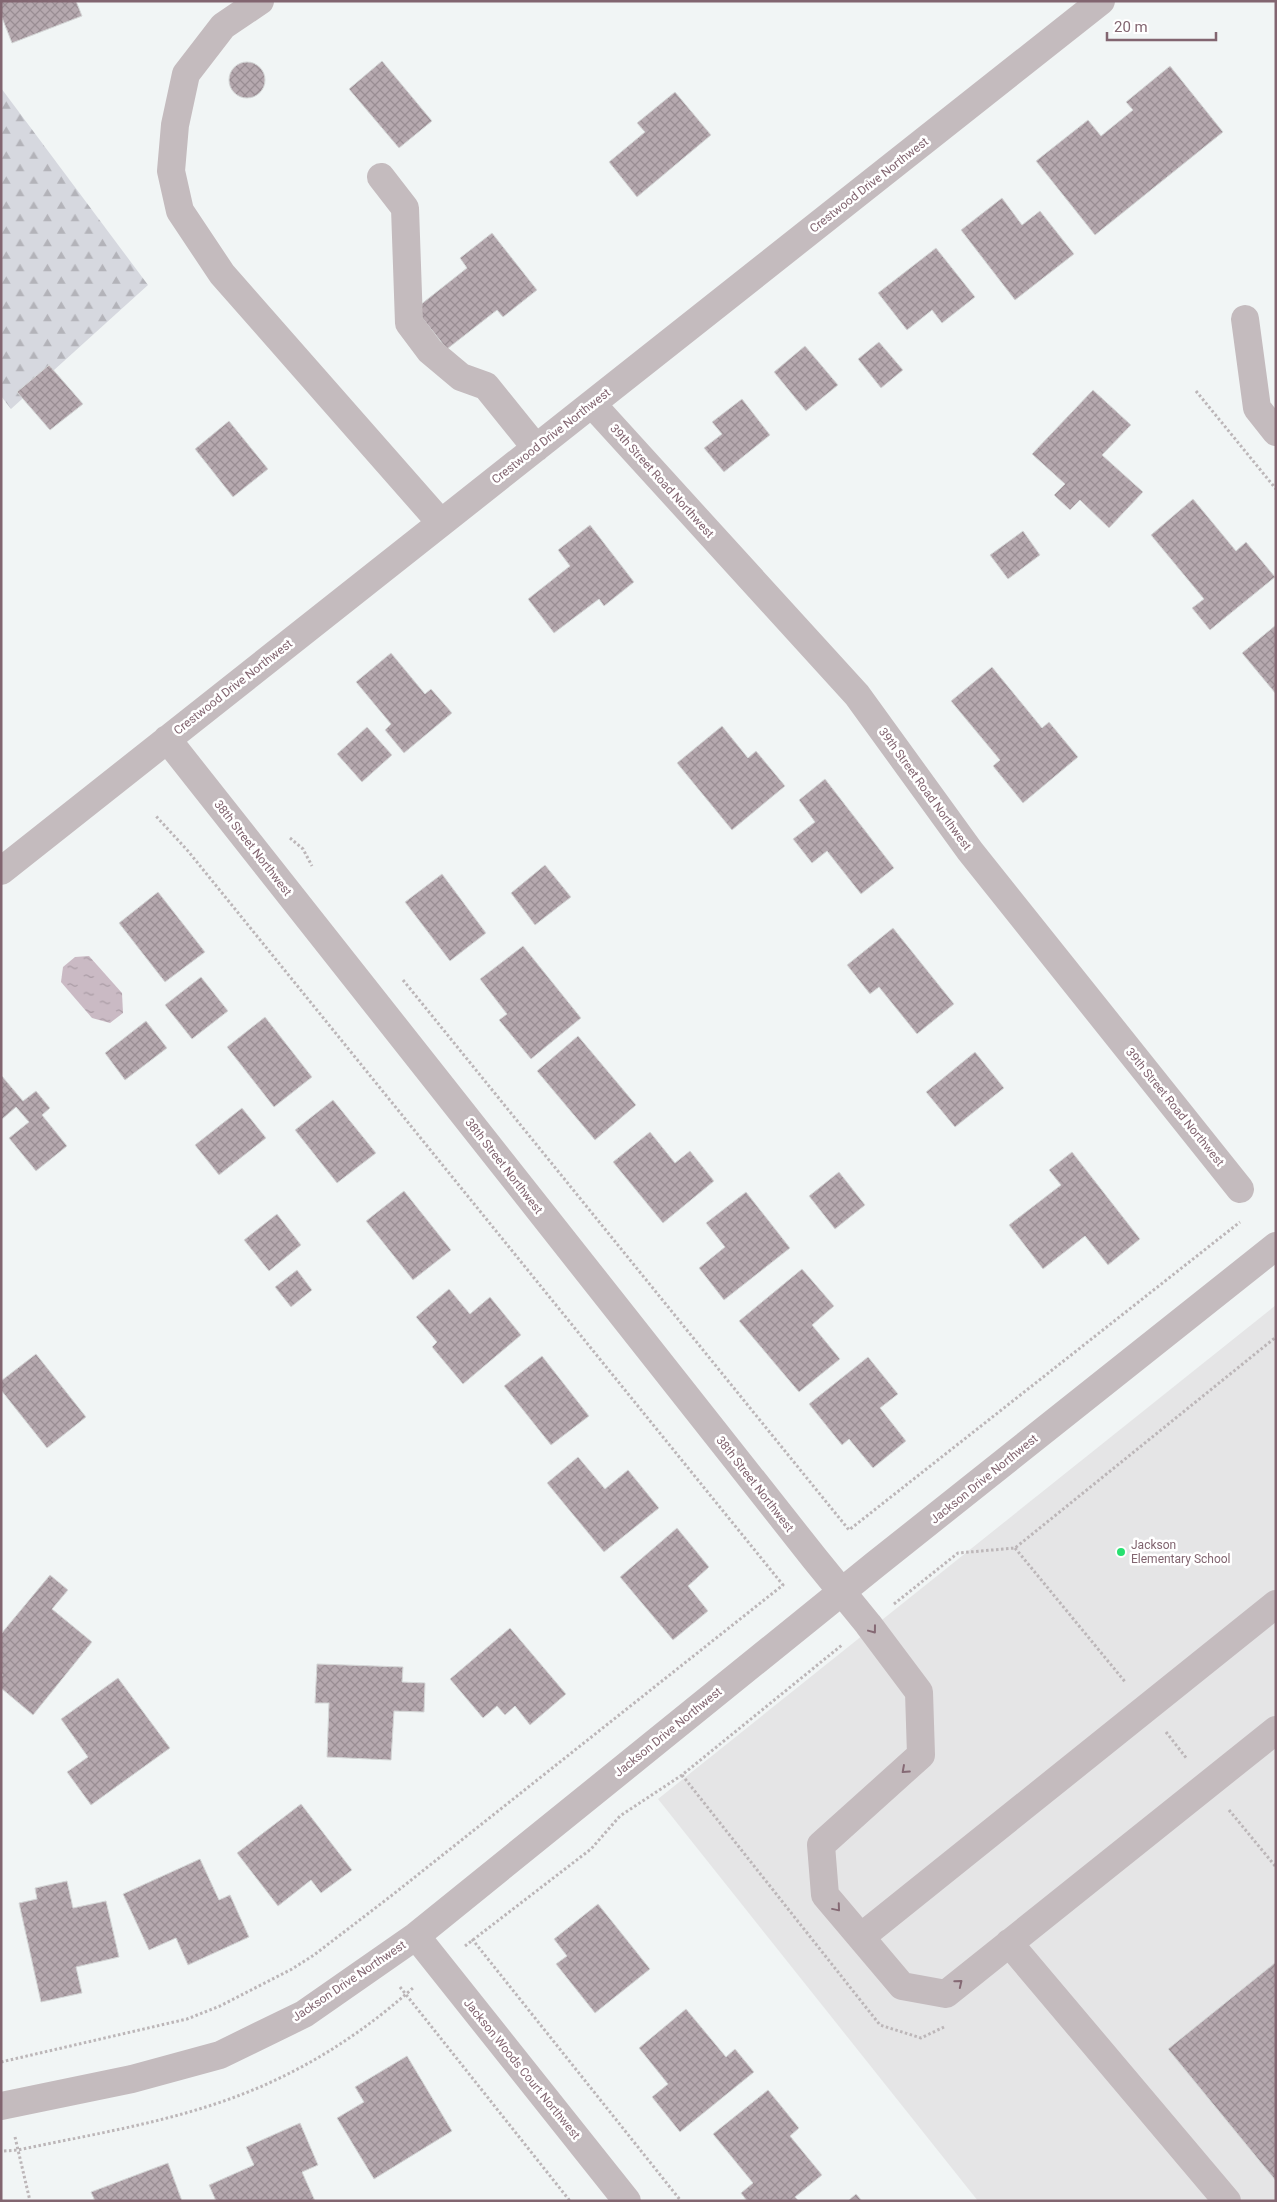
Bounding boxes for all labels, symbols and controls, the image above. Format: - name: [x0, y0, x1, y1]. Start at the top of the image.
- scale bar: [1107, 10, 1216, 42]
- text: 20 m: [1114, 18, 1148, 36]
- street label: Crestwood Drive Northwest: [807, 134, 931, 236]
- street label: Crestwood Drive Northwest: [489, 385, 613, 487]
- street label: 39th Street Road Northwest: [607, 421, 717, 541]
- street label: Crestwood Drive Northwest: [171, 636, 295, 738]
- street label: 39th Street Road Northwest: [876, 725, 974, 853]
- street label: 38th Street Northwest: [211, 797, 295, 899]
- street label: 39th Street Road Northwest: [1123, 1045, 1227, 1169]
- street label: 38th Street Northwest: [462, 1115, 546, 1217]
- street label: Jackson Drive Northwest: [928, 1431, 1040, 1527]
- street label: 38th Street Northwest: [713, 1433, 797, 1535]
- place label: Jackson Elementary School: [1131, 1538, 1231, 1566]
- marker: Jackson Elementary School: [1115, 1546, 1127, 1558]
- one-way arrow: [867, 1624, 876, 1634]
- street label: Jackson Drive Northwest: [612, 1684, 724, 1780]
- one-way arrow: [901, 1764, 910, 1773]
- one-way arrow: [831, 1903, 840, 1912]
- street label: Jackson Drive Northwest: [290, 1938, 408, 2024]
- one-way arrow: [953, 1981, 962, 1989]
- street label: Jackson Woods Court Northwest: [461, 1996, 583, 2142]

